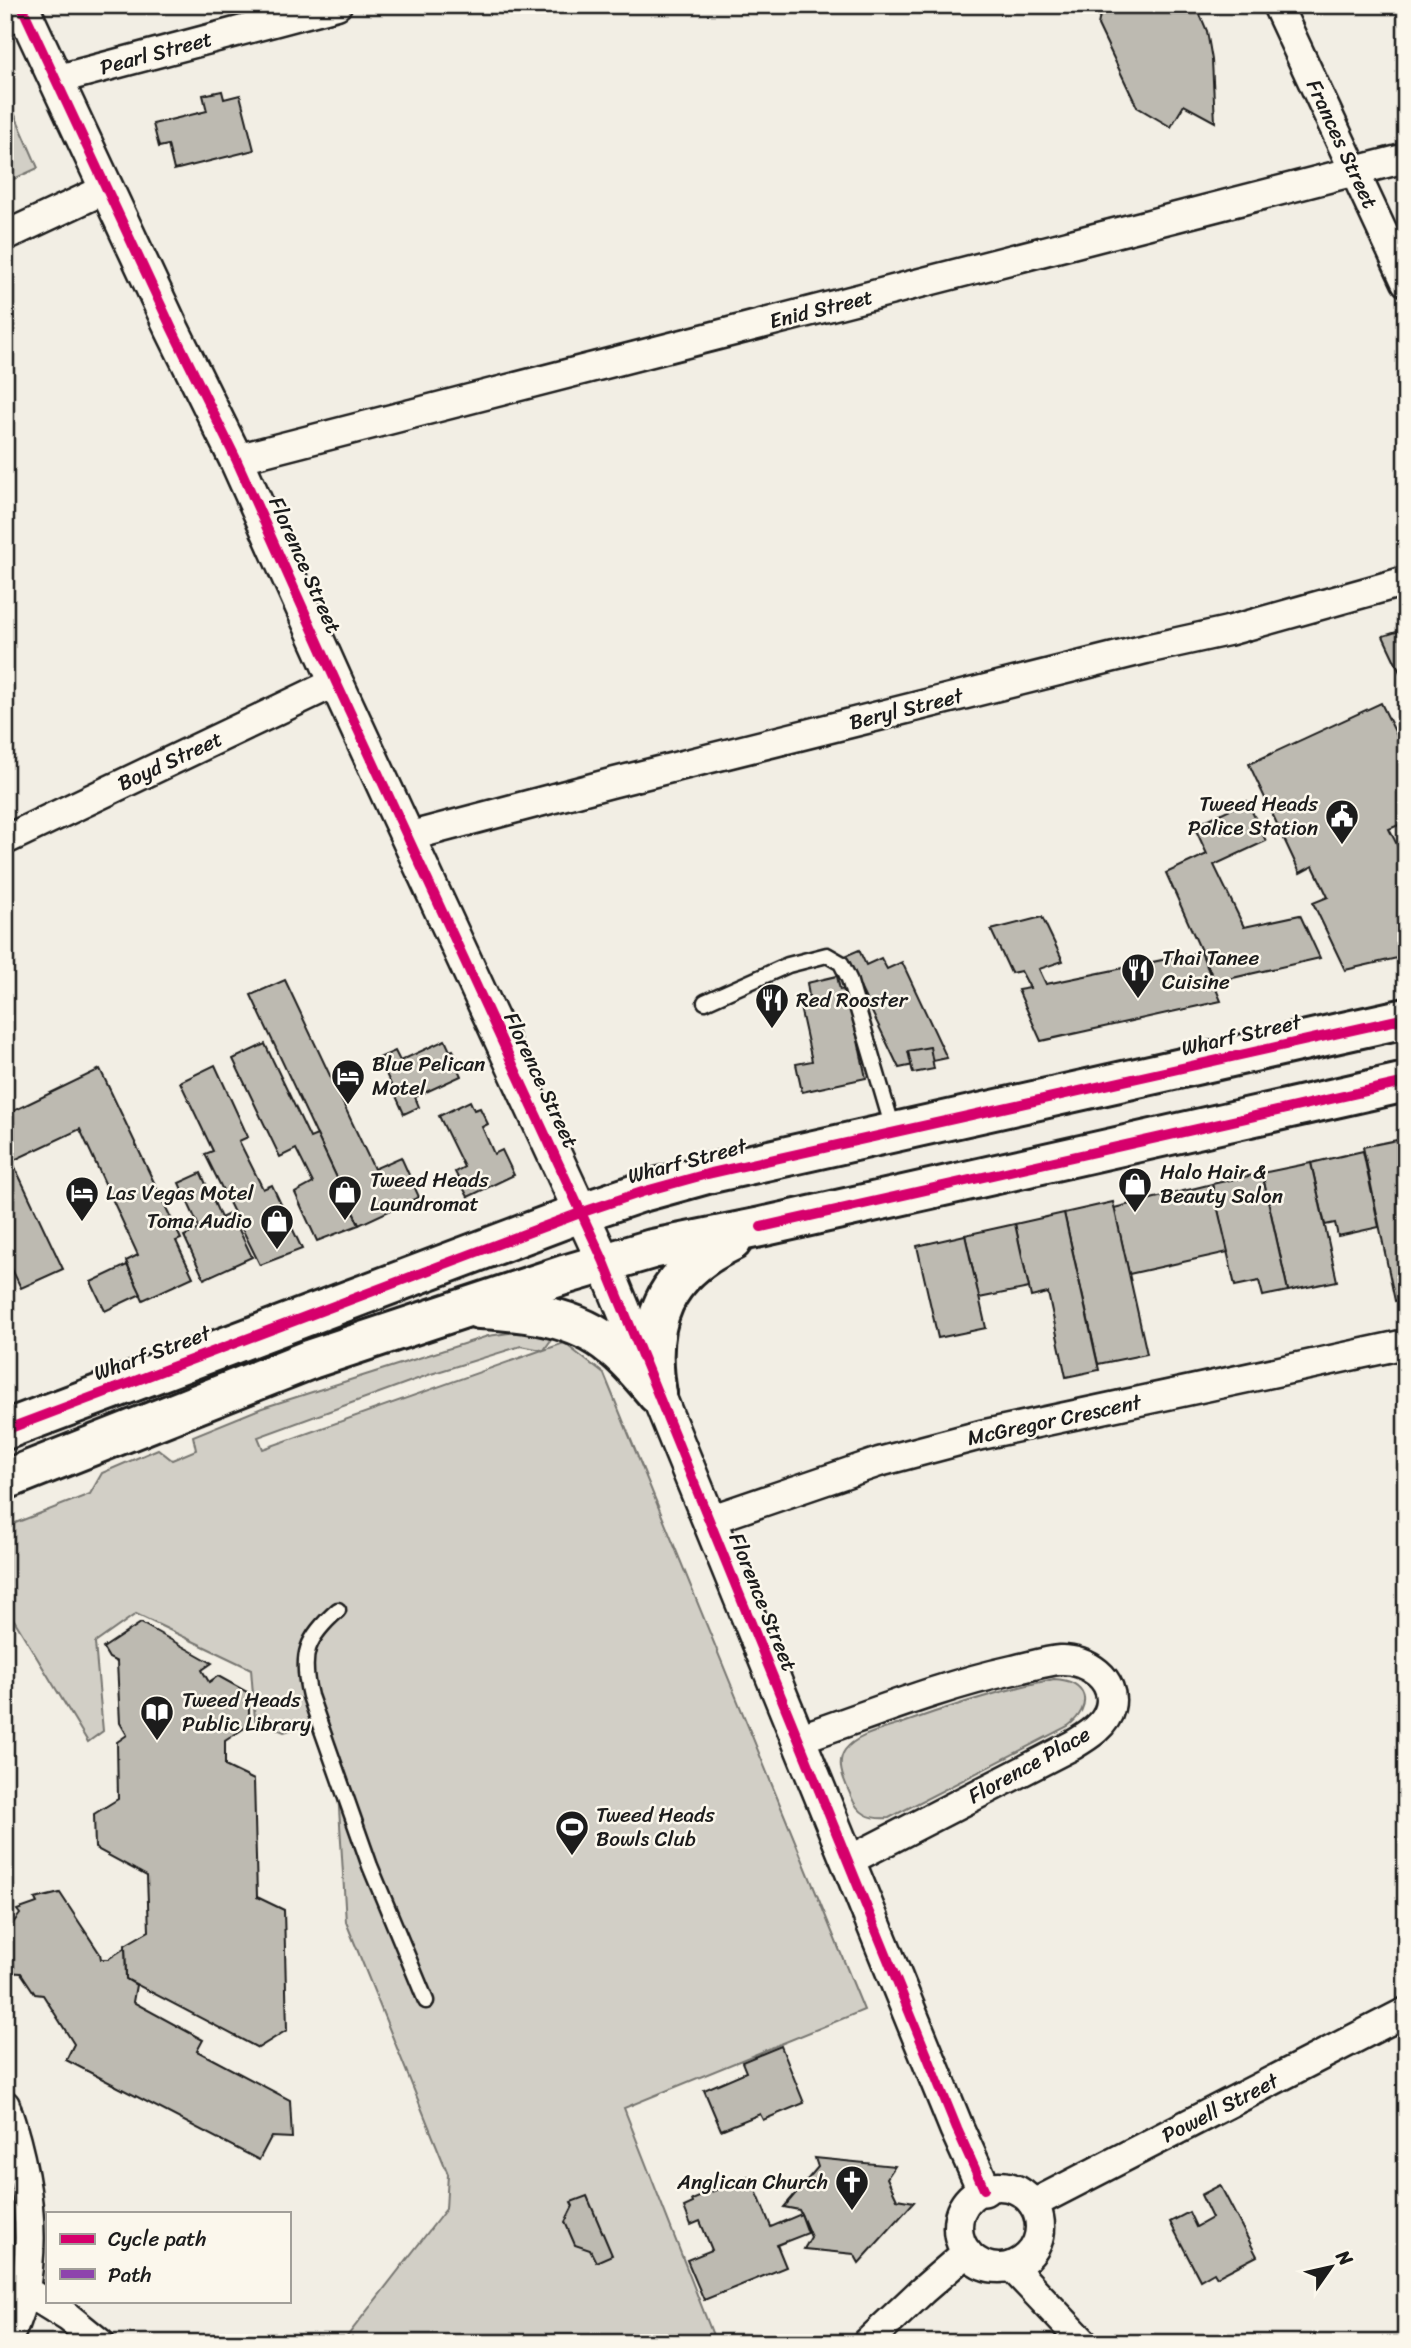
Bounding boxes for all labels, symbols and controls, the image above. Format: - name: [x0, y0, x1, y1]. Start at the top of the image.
- street label: Pearl Street: [95, 20, 217, 86]
- street label: Frances Street: [1295, 73, 1389, 215]
- street label: Enid Street: [765, 278, 877, 340]
- street label: Florence Street: [258, 490, 352, 640]
- street label: Beryl Street: [845, 676, 968, 741]
- street label: Boyd Street: [111, 720, 229, 802]
- place label: Tweed Heads Police Station: [1188, 785, 1318, 847]
- public building icon: Tweed Heads Police Station: [1323, 797, 1361, 846]
- place label: Thai Tanee Cuisine: [1162, 939, 1259, 1001]
- restaurant icon: Thai Tanee Cuisine: [1119, 951, 1157, 1000]
- restaurant icon: Red Rooster: [753, 981, 791, 1030]
- place label: Red Rooster: [796, 981, 909, 1019]
- street label: Wharf Street: [1177, 1002, 1306, 1067]
- street label: Florence Street: [493, 1005, 589, 1155]
- place label: Blue Pelican Motel: [372, 1045, 485, 1107]
- hotel icon: Blue Pelican Motel: [329, 1057, 367, 1106]
- street label: Wharf Street: [623, 1126, 752, 1195]
- place label: Halo Hair & Beauty Salon: [1160, 1153, 1283, 1215]
- place label: Tweed Heads Laundromat: [370, 1161, 489, 1223]
- shop icon: Halo Hair & Beauty Salon: [1116, 1165, 1154, 1214]
- shop icon: Tweed Heads Laundromat: [326, 1173, 364, 1222]
- hotel icon: Las Vegas Motel: [63, 1174, 101, 1223]
- place label: Las Vegas Motel: [106, 1174, 254, 1212]
- place label: Toma Audio: [147, 1202, 252, 1240]
- shop icon: Toma Audio: [258, 1202, 296, 1251]
- street label: Wharf Street: [88, 1314, 217, 1392]
- street label: McGregor Crescent: [964, 1383, 1146, 1457]
- street label: Florence Street: [718, 1527, 808, 1677]
- place label: Tweed Heads Public Library: [182, 1681, 311, 1743]
- library icon: Tweed Heads Public Library: [138, 1693, 176, 1742]
- street label: Florence Place: [961, 1715, 1098, 1814]
- place label: Tweed Heads Bowls Club: [596, 1796, 715, 1858]
- sports icon: Tweed Heads Bowls Club: [553, 1808, 591, 1857]
- street label: Powell Street: [1155, 2062, 1287, 2154]
- place label: Anglican Church: [676, 2163, 828, 2201]
- church icon: Anglican Church: [833, 2163, 871, 2212]
- legend: [46, 2212, 290, 2302]
- text: Cycle path: [108, 2220, 207, 2258]
- north arrow: [1296, 2232, 1366, 2302]
- text: N: [1327, 2242, 1363, 2273]
- text: Path: [108, 2256, 151, 2294]

